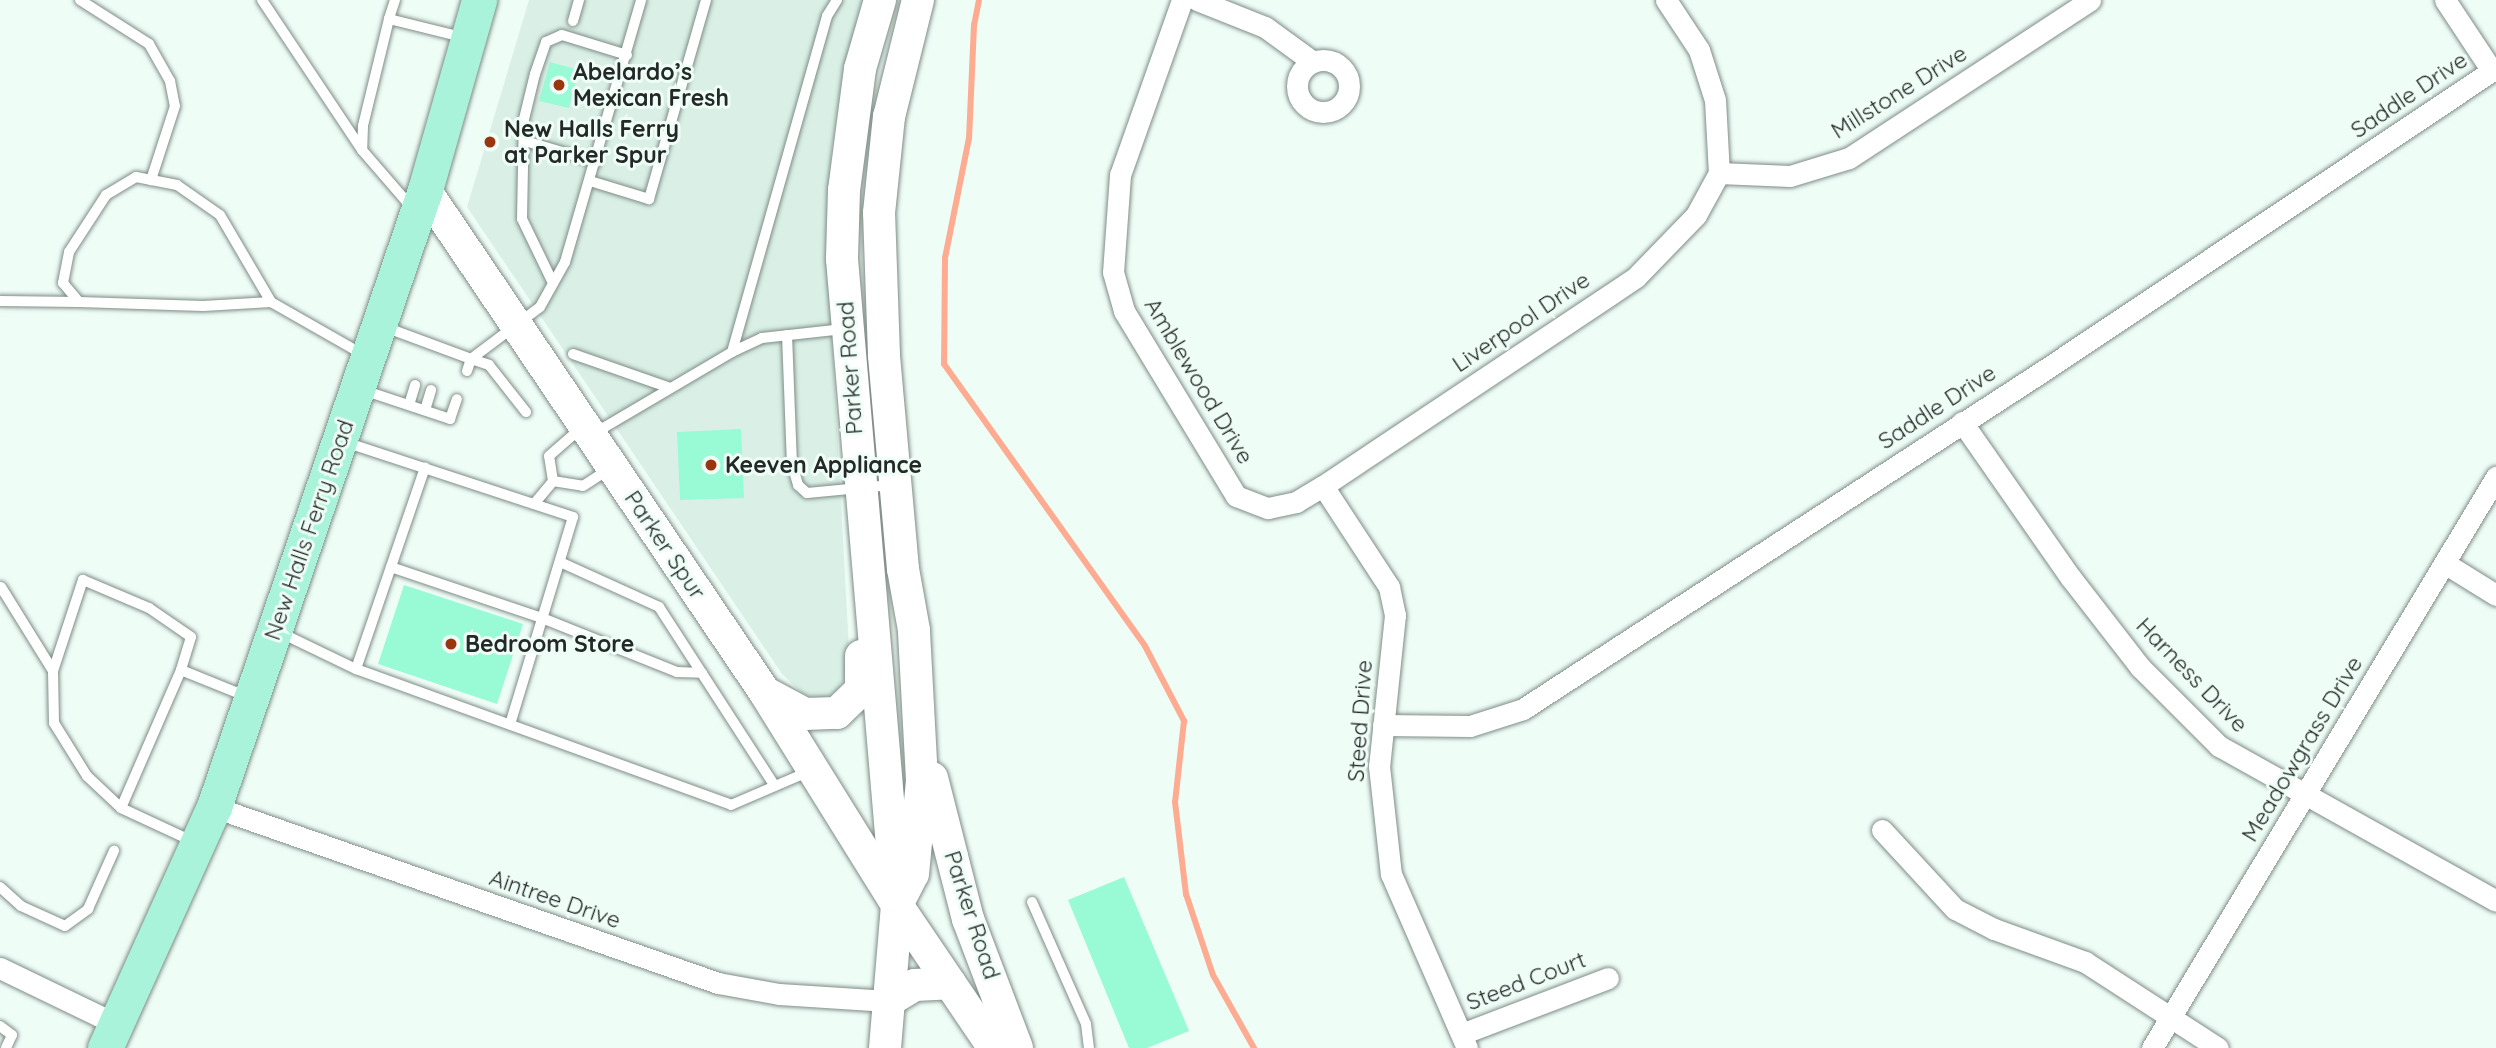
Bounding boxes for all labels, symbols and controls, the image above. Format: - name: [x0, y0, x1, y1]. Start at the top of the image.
- street label: Millstone Drive: [1826, 39, 1972, 145]
- street label: Saddle Drive: [2346, 46, 2472, 144]
- place label: Abelardo’s Mexican Fresh: [573, 58, 729, 112]
- marker: Abelardo’s Mexican Fresh: [551, 77, 567, 93]
- place label: New Halls Ferry at Parker Spur: [504, 115, 679, 169]
- marker: New Halls Ferry at Parker Spur: [482, 134, 498, 150]
- street label: Liverpool Drive: [1447, 266, 1595, 378]
- street label: Amblewood Drive: [1139, 293, 1259, 469]
- street label: Parker Road: [832, 301, 868, 435]
- street label: Saddle Drive: [1873, 359, 2001, 455]
- street label: New Halls Ferry Road: [258, 416, 360, 644]
- place label: Keeven Appliance: [725, 451, 922, 479]
- marker: Keeven Appliance: [703, 457, 719, 473]
- street label: Parker Spur: [619, 485, 711, 605]
- street label: Harness Drive: [2130, 612, 2254, 738]
- place label: Bedroom Store: [465, 630, 634, 658]
- marker: Bedroom Store: [443, 636, 459, 652]
- street label: Meadowgrass Drive: [2236, 651, 2368, 847]
- street label: Steed Drive: [1342, 659, 1378, 783]
- street label: Parker Road: [938, 847, 1006, 983]
- street label: Aintree Drive: [486, 864, 624, 934]
- street label: Steed Court: [1462, 946, 1590, 1016]

